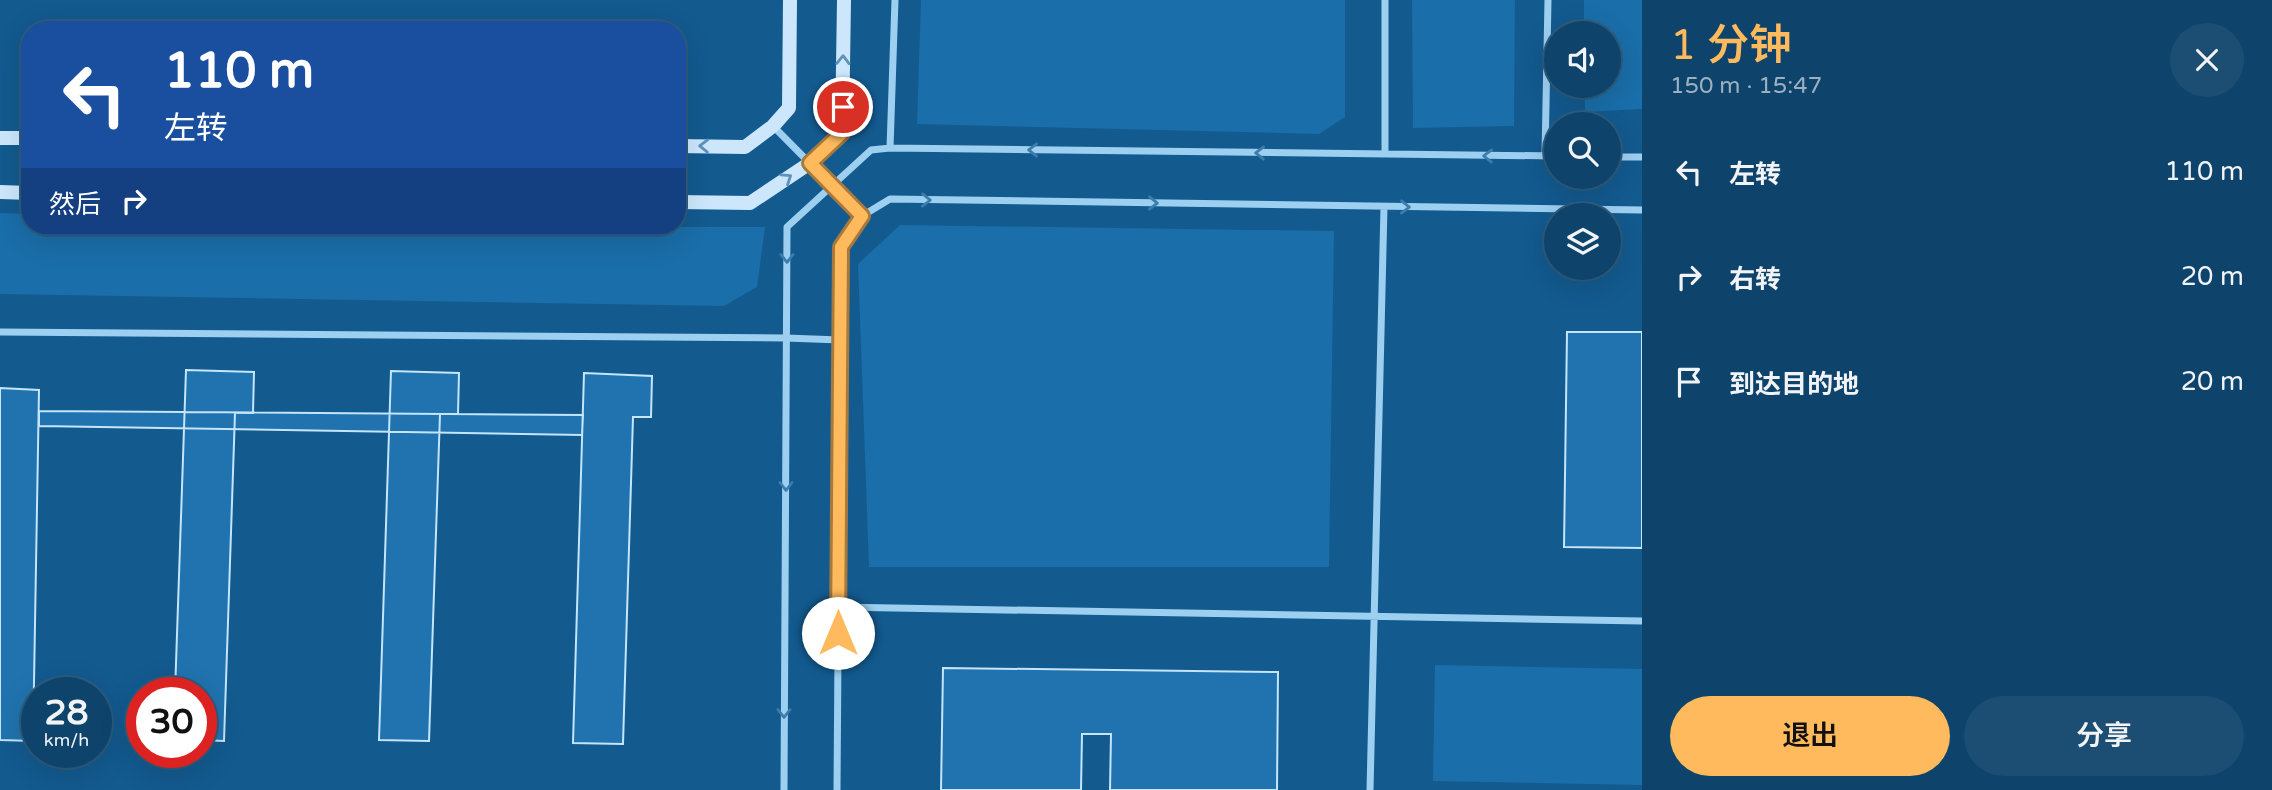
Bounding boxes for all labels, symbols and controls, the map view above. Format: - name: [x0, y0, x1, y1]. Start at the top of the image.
- text: 1 分钟: [1670, 20, 1791, 71]
- map controls: [1544, 21, 1621, 280]
- button: sound: [1544, 21, 1621, 98]
- button: close: [2170, 23, 2244, 97]
- text: 110 m: [164, 42, 314, 101]
- icon: left: [49, 49, 140, 140]
- one-way arrow: [835, 54, 851, 65]
- text: 150 m · 15:47: [1670, 72, 1822, 100]
- pin: [813, 77, 873, 137]
- icon: arrive: [824, 88, 862, 126]
- text: 左转: [164, 110, 228, 148]
- button: search: [1544, 112, 1621, 189]
- one-way arrow: [698, 139, 709, 154]
- one-way arrow: [1027, 142, 1037, 158]
- one-way arrow: [1254, 145, 1265, 161]
- one-way arrow: [1482, 148, 1493, 163]
- icon: left: [1670, 153, 1708, 191]
- text: 110 m: [2164, 156, 2244, 187]
- text: 左转: [1729, 159, 1781, 190]
- one-way arrow: [779, 174, 792, 186]
- icon: right: [115, 182, 153, 220]
- text: 然后: [49, 189, 101, 220]
- one-way arrow: [921, 192, 932, 208]
- one-way arrow: [1149, 195, 1159, 211]
- one-way arrow: [1401, 199, 1411, 215]
- button: layers: [1544, 203, 1621, 280]
- one-way arrow: [779, 254, 795, 264]
- icon: right: [1670, 258, 1708, 296]
- text: 20 m: [2181, 261, 2244, 292]
- text: 右转: [1729, 264, 1781, 295]
- icon: arrive: [1670, 363, 1708, 401]
- text: 20 m: [2181, 366, 2244, 397]
- text: 到达目的地: [1729, 369, 1859, 400]
- one-way arrow: [778, 481, 794, 492]
- position arrow: [801, 596, 875, 670]
- speed limit sign: 30: [126, 677, 217, 768]
- text: 28: [45, 692, 88, 734]
- button: 退出: [1670, 696, 1950, 776]
- button: 分享: [1964, 696, 2244, 776]
- one-way arrow: [776, 709, 792, 719]
- text: km/h: [44, 729, 89, 751]

